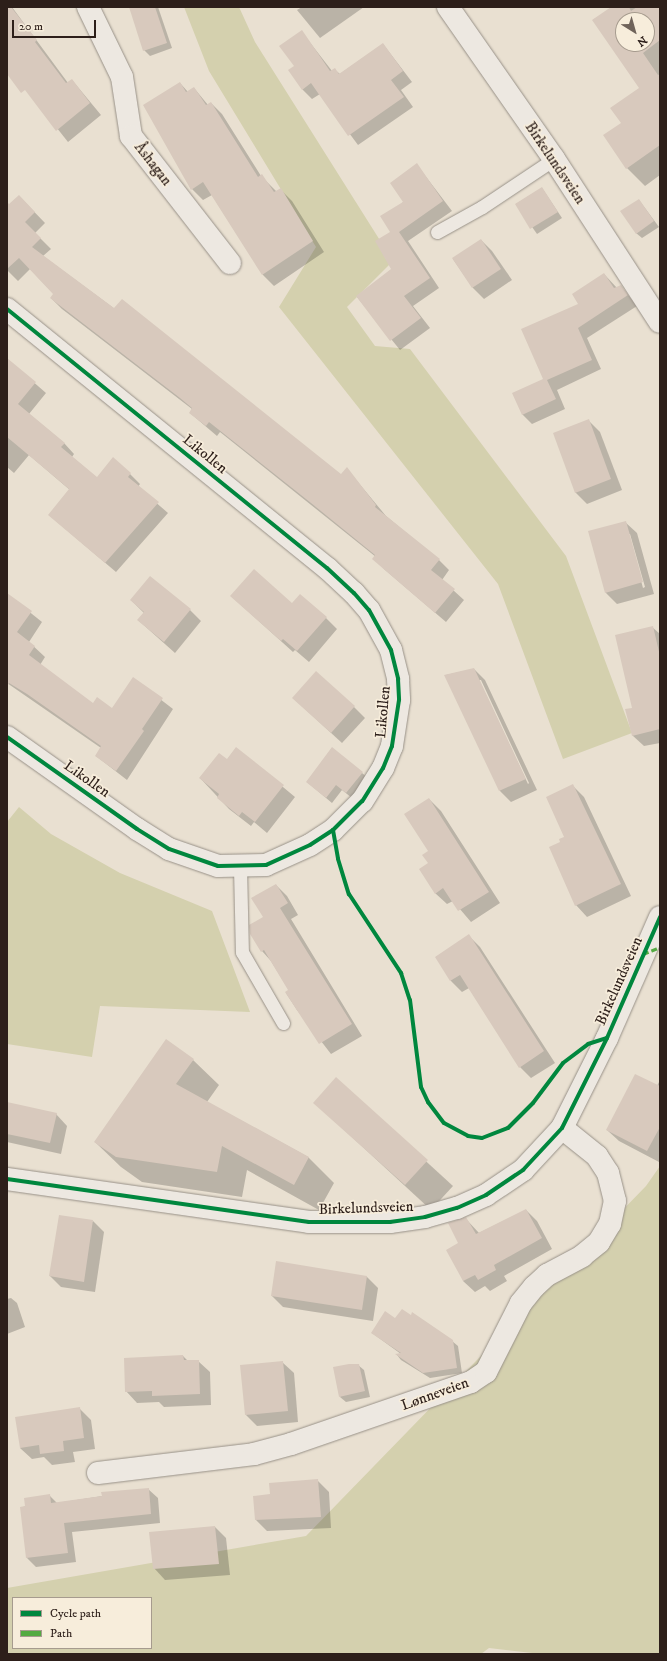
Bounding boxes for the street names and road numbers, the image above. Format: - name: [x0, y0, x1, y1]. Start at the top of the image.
- street label: Birkelundsveien: [521, 119, 589, 207]
- street label: Åshagan: [130, 139, 176, 189]
- street label: Likollen: [179, 431, 231, 477]
- street label: Likollen: [372, 685, 394, 739]
- street label: Likollen: [60, 757, 114, 801]
- street label: Birkelundsveien: [591, 934, 647, 1028]
- street label: Birkelundsveien: [318, 1197, 414, 1219]
- street label: Lønneveien: [399, 1373, 471, 1415]

